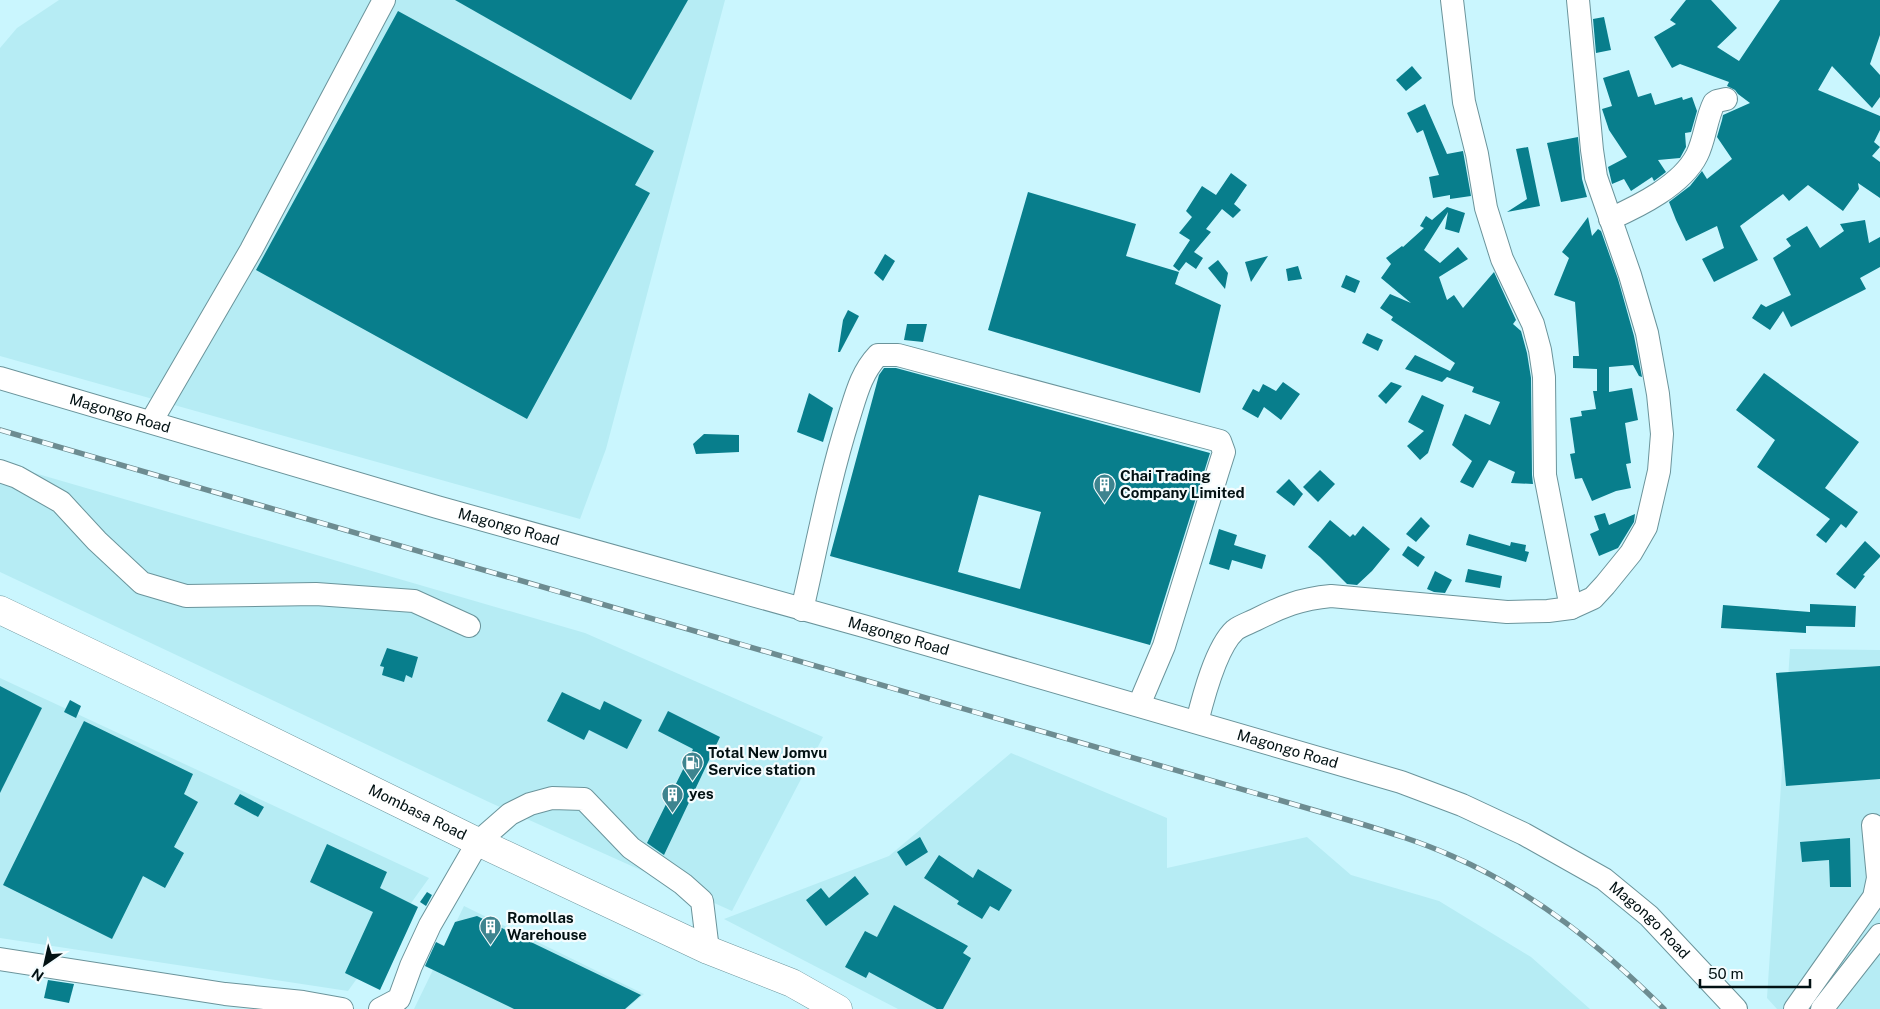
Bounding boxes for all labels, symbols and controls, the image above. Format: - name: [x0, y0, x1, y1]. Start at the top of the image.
- street label: Magongo Road: [68, 390, 173, 436]
- place label: Chai Trading Company Limited: [1120, 467, 1245, 501]
- building icon: Chai Trading Company Limited: [1092, 473, 1116, 504]
- street label: Magongo Road: [456, 504, 561, 549]
- street label: Magongo Road: [846, 613, 951, 658]
- street label: Magongo Road: [1235, 726, 1340, 771]
- place label: Total New Jomvu Service station: [708, 744, 827, 778]
- fuel station icon: Total New Jomvu Service station: [680, 750, 704, 781]
- street label: Mombasa Road: [366, 781, 469, 843]
- building icon: yes: [661, 782, 685, 813]
- place label: yes: [689, 785, 714, 802]
- street label: Magongo Road: [1606, 878, 1693, 962]
- place label: Romollas Warehouse: [507, 909, 587, 943]
- building icon: Romollas Warehouse: [479, 915, 503, 946]
- north arrow: [20, 939, 70, 989]
- scale bar: [1700, 956, 1810, 988]
- text: N: [29, 965, 47, 984]
- text: 50 m: [1708, 965, 1743, 982]

